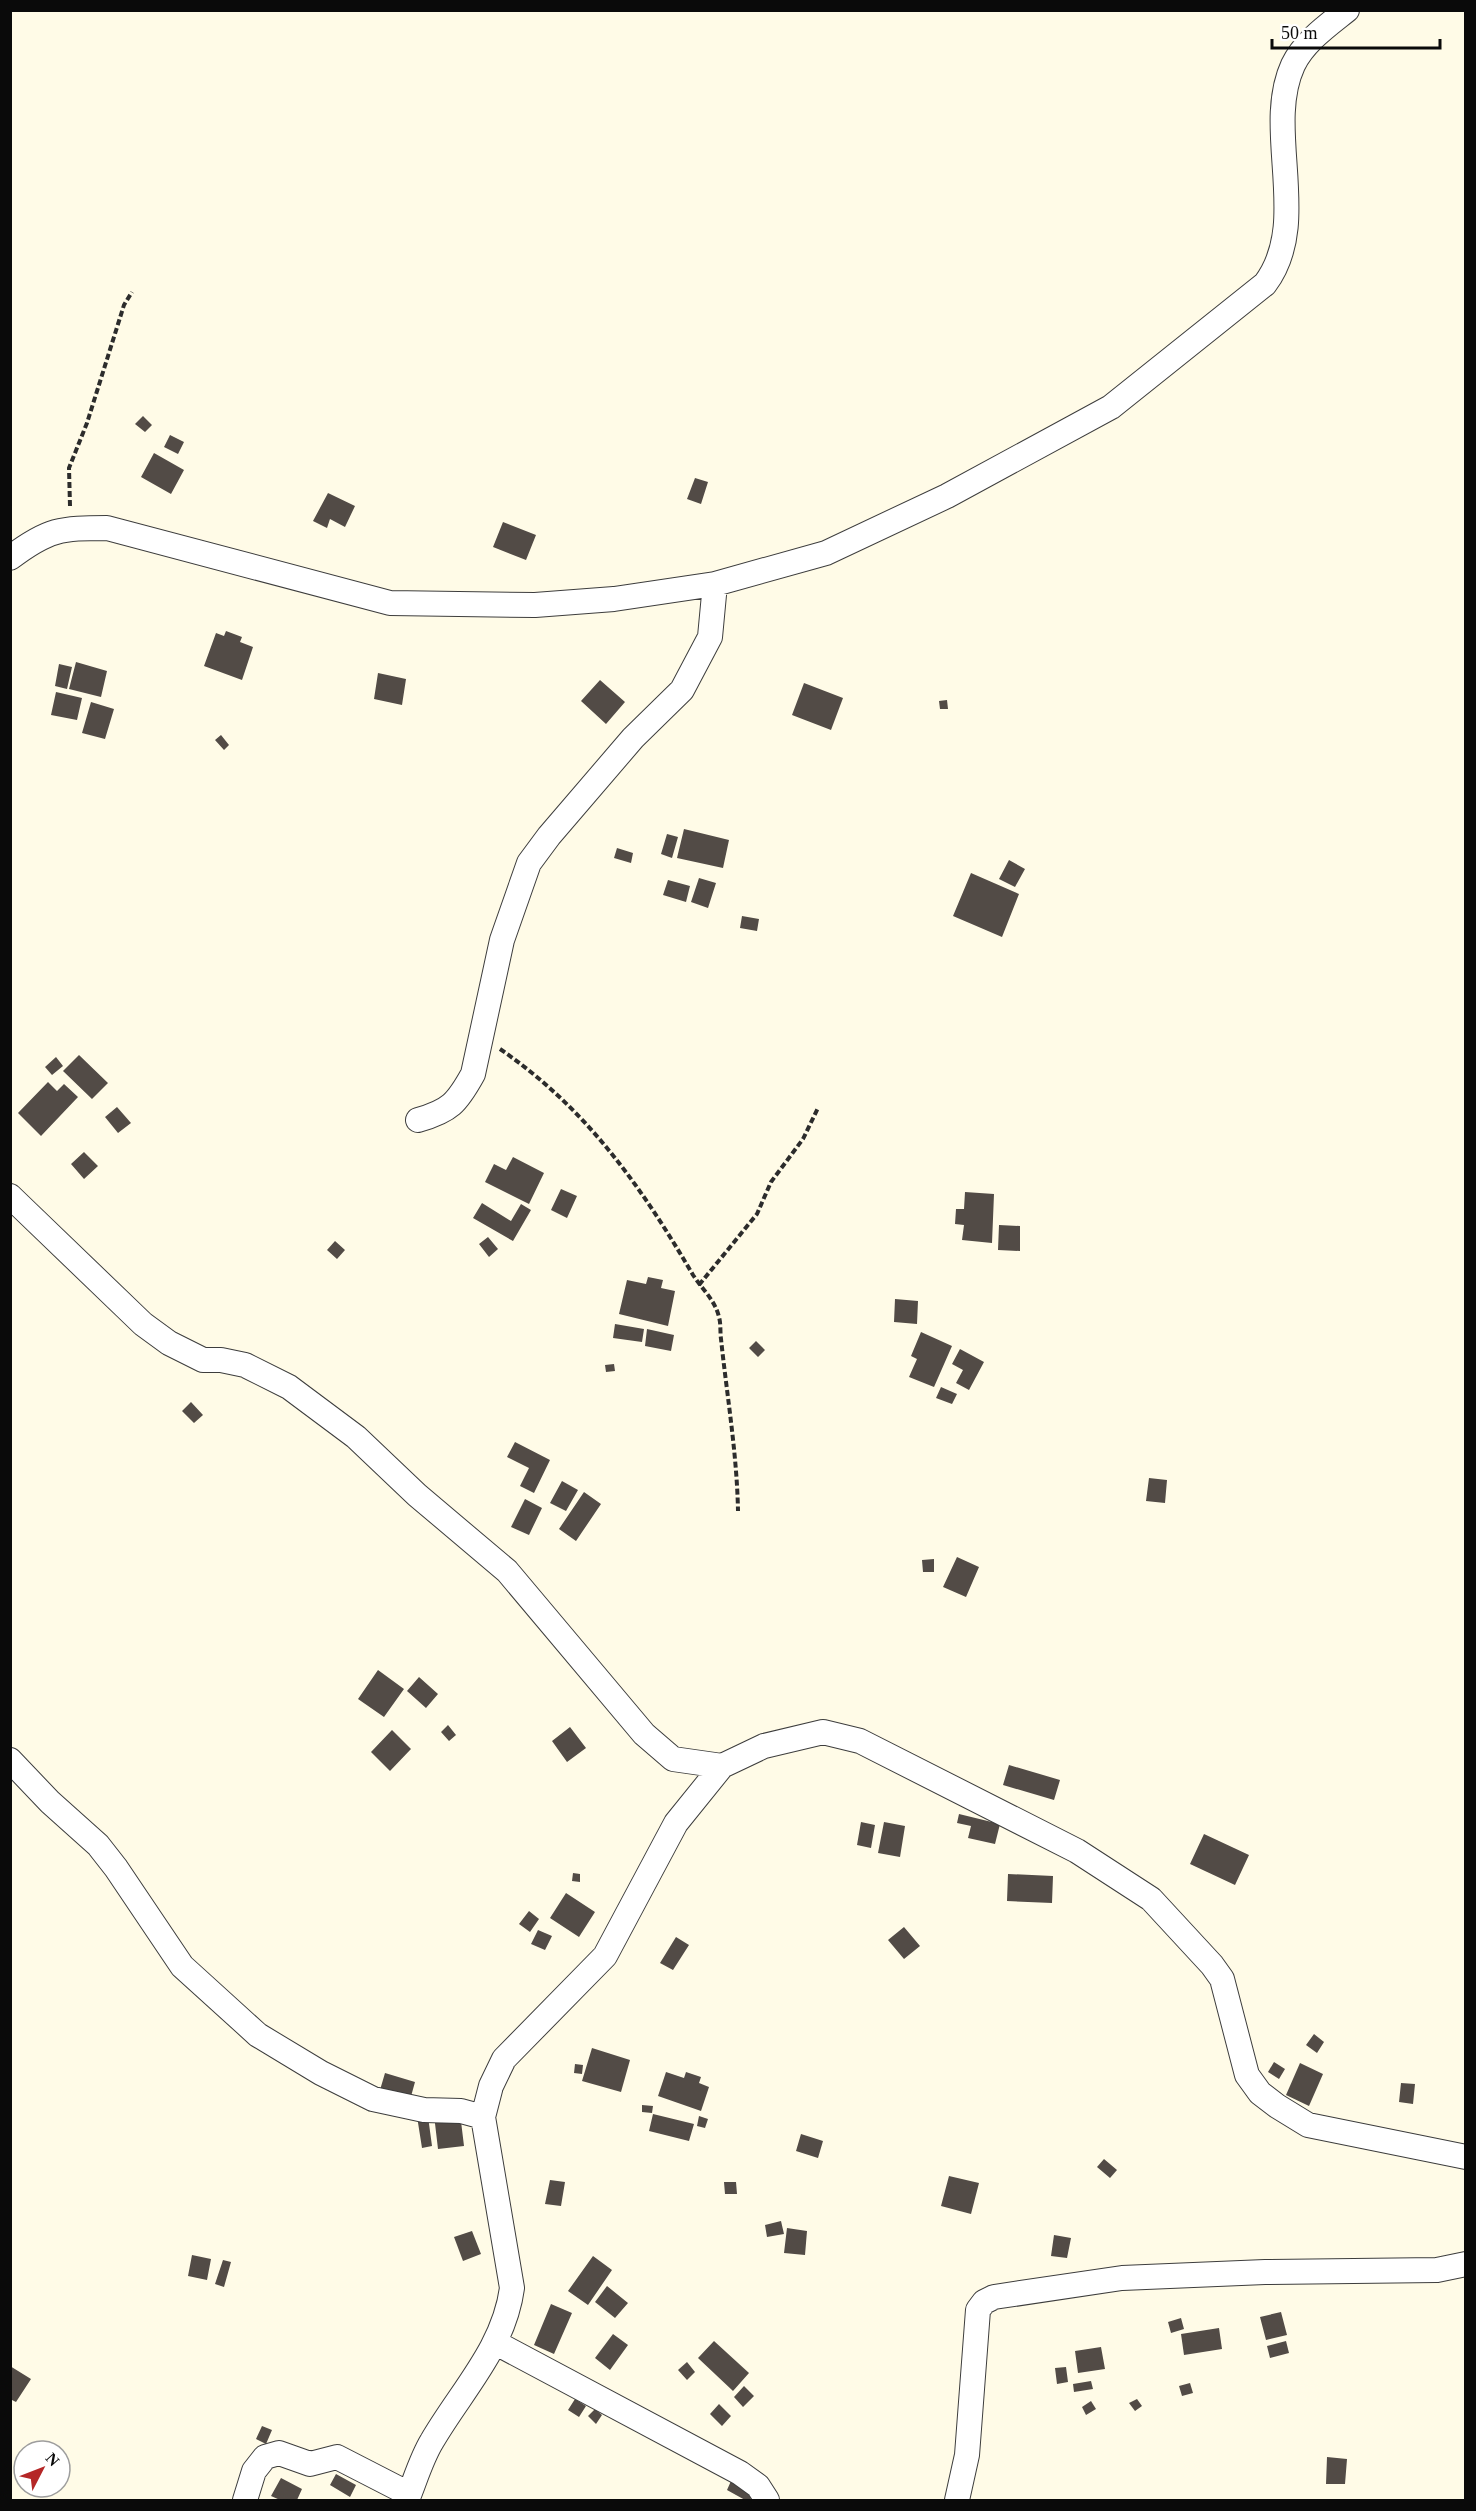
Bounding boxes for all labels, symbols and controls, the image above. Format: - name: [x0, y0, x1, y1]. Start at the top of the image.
- scale bar: [1272, 12, 1440, 50]
- text: 50 m: [1281, 23, 1318, 43]
- north arrow: [12, 2439, 72, 2499]
- text: N: [43, 2449, 63, 2470]

